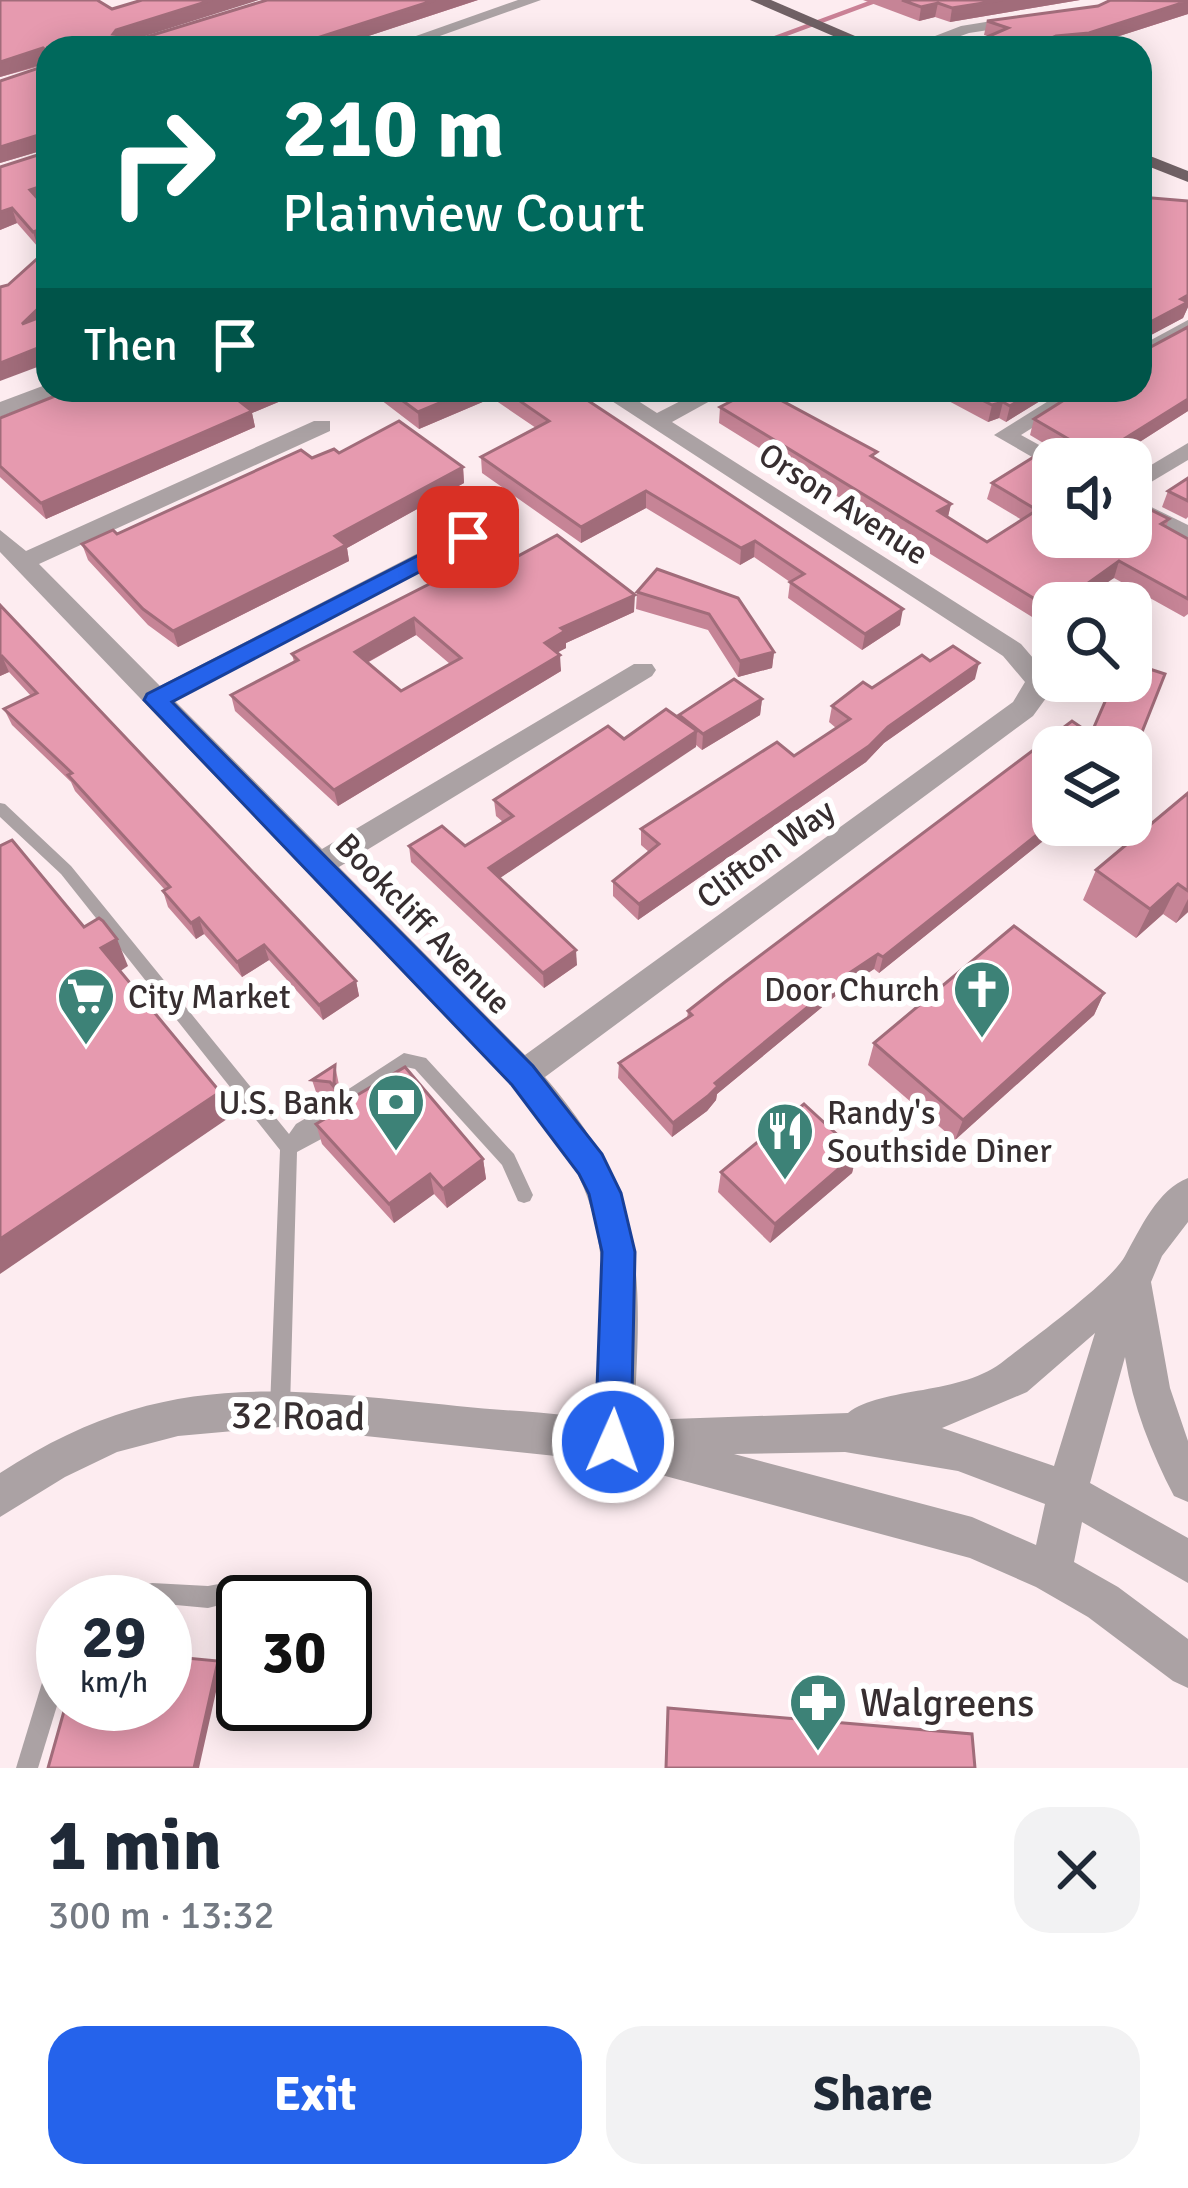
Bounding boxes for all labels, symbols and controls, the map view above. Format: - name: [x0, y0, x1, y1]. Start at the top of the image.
- text: 210 m: [282, 77, 504, 181]
- icon: right: [84, 84, 240, 240]
- text: Plainview Court: [282, 180, 645, 247]
- icon: arrive: [202, 312, 268, 378]
- text: Then: [84, 318, 178, 373]
- street label: Orson Avenue: [751, 434, 936, 574]
- map controls: [1032, 438, 1152, 846]
- button: sound: [1032, 438, 1152, 558]
- pin: [417, 486, 519, 588]
- icon: arrive: [435, 504, 501, 570]
- button: search: [1032, 582, 1152, 702]
- button: layers: [1032, 726, 1152, 846]
- street label: Clifton Way: [689, 790, 843, 918]
- street label: Bookcliff Avenue: [326, 825, 520, 1023]
- church icon: Door Church: [951, 958, 1013, 1040]
- supermarket icon: City Market: [55, 965, 117, 1047]
- place label: Door Church: [764, 970, 940, 1011]
- place label: City Market: [128, 977, 291, 1018]
- bank icon: U.S. Bank: [365, 1071, 427, 1153]
- place label: U.S. Bank: [219, 1083, 354, 1124]
- place label: Randy's Southside Diner: [827, 1093, 1052, 1172]
- restaurant icon: Randy's Southside Diner: [754, 1100, 816, 1182]
- position arrow: [550, 1379, 676, 1505]
- street label: 32 Road: [230, 1391, 365, 1441]
- speed limit sign: 30: [216, 1575, 372, 1731]
- text: 29: [82, 1601, 146, 1675]
- text: km/h: [80, 1664, 148, 1701]
- pharmacy icon: Walgreens: [787, 1671, 849, 1753]
- place label: Walgreens: [860, 1679, 1034, 1727]
- text: 1 min: [48, 1801, 222, 1890]
- button: close: [1014, 1807, 1140, 1933]
- text: 300 m · 13:32: [48, 1891, 275, 1939]
- button: Exit: [48, 2026, 582, 2164]
- button: Share: [606, 2026, 1140, 2164]

